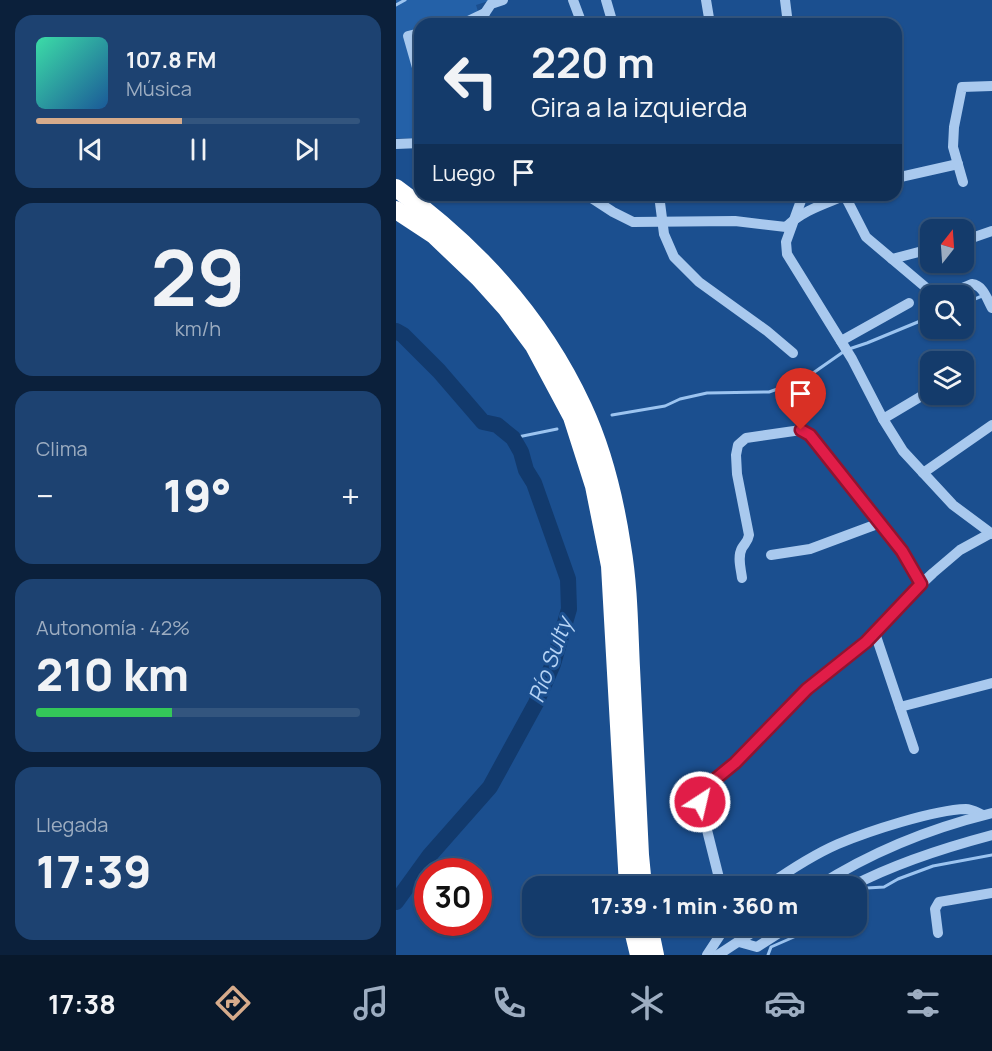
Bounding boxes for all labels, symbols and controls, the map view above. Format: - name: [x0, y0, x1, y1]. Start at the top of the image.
- text: 220 m: [531, 33, 655, 91]
- icon: left: [432, 42, 510, 120]
- text: 107.8 FM: [126, 45, 216, 75]
- text: Música: [126, 75, 192, 102]
- text: Gira a la izquierda: [531, 88, 747, 125]
- icon: previous: [74, 133, 107, 166]
- icon: pause: [182, 133, 215, 166]
- icon: next: [290, 133, 323, 166]
- icon: arrive: [507, 156, 540, 189]
- text: Luego: [432, 158, 495, 188]
- north arrow: [920, 219, 974, 273]
- map controls: [920, 219, 974, 405]
- text: 29: [151, 223, 245, 329]
- button: search: [920, 285, 974, 339]
- text: km/h: [175, 315, 221, 342]
- button: layers: [920, 351, 974, 405]
- pin: [775, 368, 826, 430]
- icon: arrive: [784, 377, 817, 410]
- text: Clima: [36, 435, 88, 462]
- text: 19°: [163, 464, 232, 526]
- text: −: [36, 473, 54, 518]
- text: +: [341, 473, 360, 518]
- water label: Río Sulty: [521, 610, 580, 707]
- text: Autonomía · 42%: [36, 614, 190, 641]
- text: 210 km: [36, 643, 189, 705]
- position arrow: [668, 770, 732, 834]
- text: Llegada: [36, 811, 108, 838]
- text: 17:39: [36, 840, 152, 902]
- speed limit sign: 30: [414, 858, 492, 936]
- text: 17:39 · 1 min · 360 m: [591, 891, 798, 921]
- icon: directions: [212, 982, 254, 1024]
- icon: music: [350, 982, 392, 1024]
- icon: phone: [488, 982, 530, 1024]
- icon: climate: [626, 982, 668, 1024]
- icon: car: [764, 982, 806, 1024]
- icon: filters: [902, 982, 944, 1024]
- text: 17:38: [48, 985, 116, 1022]

